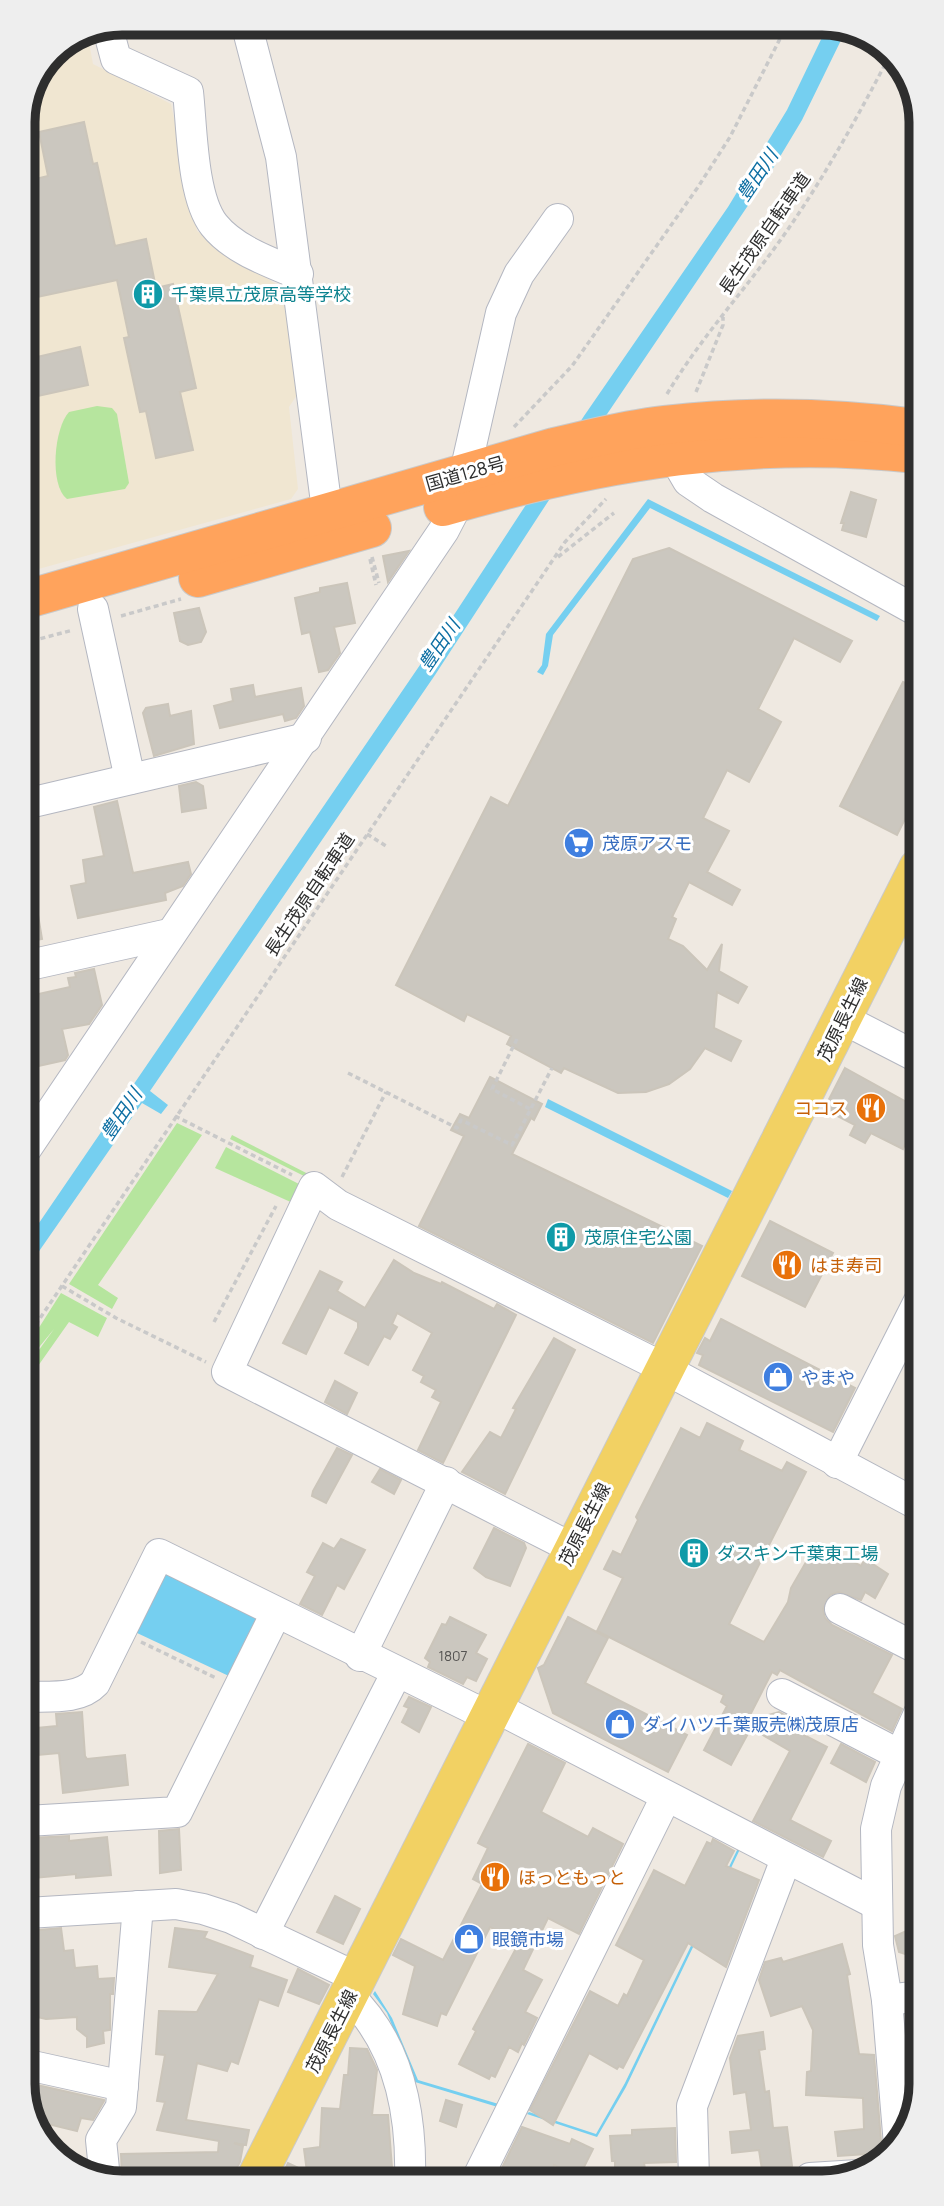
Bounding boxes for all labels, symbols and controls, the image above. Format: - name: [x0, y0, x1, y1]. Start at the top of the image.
- water label: 豊田川: [730, 142, 785, 206]
- street label: 長生茂原自転車道: [713, 167, 815, 299]
- building icon: 千葉県立茂原高等学校: [131, 277, 165, 311]
- place label: 千葉県立茂原高等学校: [171, 282, 351, 306]
- street label: 国道128号: [422, 450, 508, 496]
- water label: 豊田川: [412, 612, 467, 676]
- supermarket icon: 茂原アスモ: [562, 826, 596, 860]
- street label: 長生茂原自転車道: [259, 828, 359, 960]
- place label: 茂原アスモ: [602, 831, 692, 855]
- street label: 茂原長生線: [811, 973, 873, 1065]
- water label: 豊田川: [94, 1081, 149, 1145]
- restaurant icon: ココス: [854, 1091, 888, 1125]
- place label: ココス: [794, 1096, 848, 1120]
- building icon: 茂原住宅公園: [544, 1220, 578, 1254]
- place label: 茂原住宅公園: [584, 1225, 692, 1249]
- restaurant icon: はま寿司: [770, 1248, 804, 1282]
- place label: はま寿司: [810, 1253, 882, 1277]
- shop icon: やまや: [761, 1360, 795, 1394]
- place label: やまや: [801, 1365, 855, 1389]
- street label: 茂原長生線: [553, 1478, 615, 1570]
- building icon: ダスキン千葉東工場: [677, 1536, 711, 1570]
- place label: ダスキン千葉東工場: [717, 1541, 878, 1565]
- house number: 1807: [438, 1646, 468, 1665]
- shop icon: ダイハツ千葉販売㈱茂原店: [603, 1707, 637, 1741]
- place label: ダイハツ千葉販売㈱茂原店: [643, 1712, 859, 1736]
- restaurant icon: ほっともっと: [478, 1860, 512, 1894]
- place label: ほっともっと: [518, 1865, 626, 1889]
- shop icon: 眼鏡市場: [452, 1922, 486, 1956]
- place label: 眼鏡市場: [492, 1927, 564, 1951]
- street label: 茂原長生線: [300, 1985, 362, 2077]

